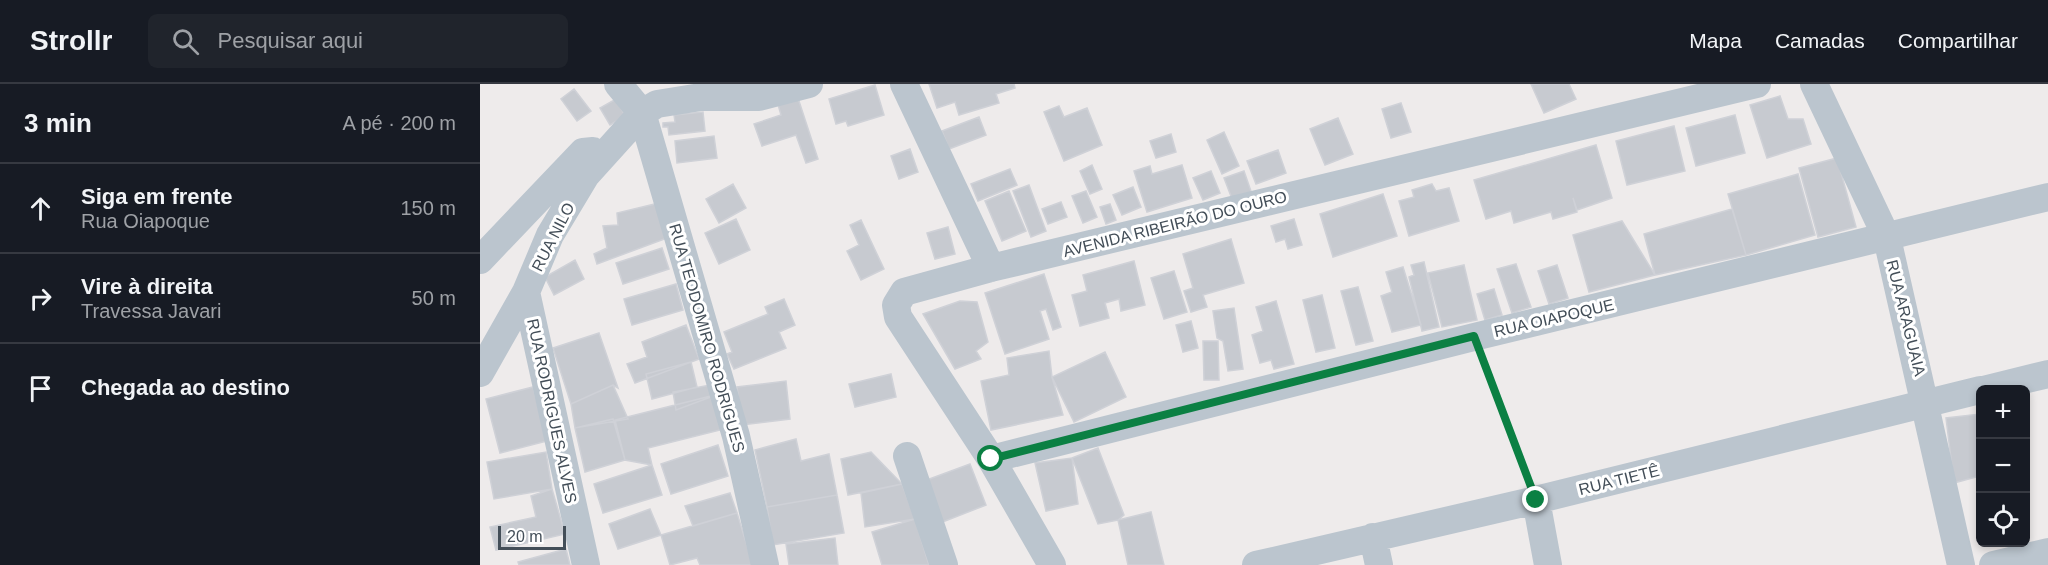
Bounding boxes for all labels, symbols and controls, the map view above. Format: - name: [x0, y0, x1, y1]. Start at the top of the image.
- search box: [148, 14, 568, 68]
- text: Strollr: [30, 25, 112, 56]
- icon: search: [169, 25, 202, 58]
- text: Pesquisar aqui: [217, 28, 363, 53]
- text: Mapa: [1689, 29, 1742, 52]
- text: Camadas: [1775, 29, 1865, 52]
- text: Compartilhar: [1898, 29, 2018, 52]
- text: 3 min: [24, 108, 92, 138]
- text: A pé · 200 m: [343, 112, 456, 134]
- text: Siga em frente: [81, 184, 233, 209]
- street label: AVENIDA RIBEIRÃO DO OURO: [1061, 186, 1289, 260]
- icon: ahead: [24, 192, 57, 225]
- text: 150 m: [400, 197, 456, 219]
- street label: RUA NILO: [528, 200, 578, 274]
- text: Rua Oiapoque: [81, 210, 210, 232]
- street label: RUA TEODOMIRO RODRIGUES: [666, 222, 748, 454]
- street label: RUA ARAGUAIA: [1883, 258, 1929, 378]
- text: Vire à direita: [81, 274, 213, 299]
- icon: right: [24, 282, 57, 315]
- text: 50 m: [412, 287, 456, 309]
- street label: RUA OIAPOQUE: [1492, 296, 1616, 340]
- text: Travessa Javari: [81, 300, 221, 322]
- street label: RUA RODRIGUES ALVES: [524, 317, 580, 505]
- icon: arrive: [24, 372, 57, 405]
- text: Chegada ao destino: [81, 375, 290, 400]
- map controls: [1976, 385, 2030, 547]
- button: +: [1976, 385, 2030, 439]
- button: −: [1976, 439, 2030, 493]
- route start: [977, 445, 1003, 471]
- street label: RUA TIETÊ: [1577, 461, 1661, 498]
- route end: [1522, 486, 1548, 512]
- button: locate: [1976, 493, 2030, 547]
- scale bar: [498, 523, 566, 550]
- text: 20 m: [507, 528, 543, 545]

